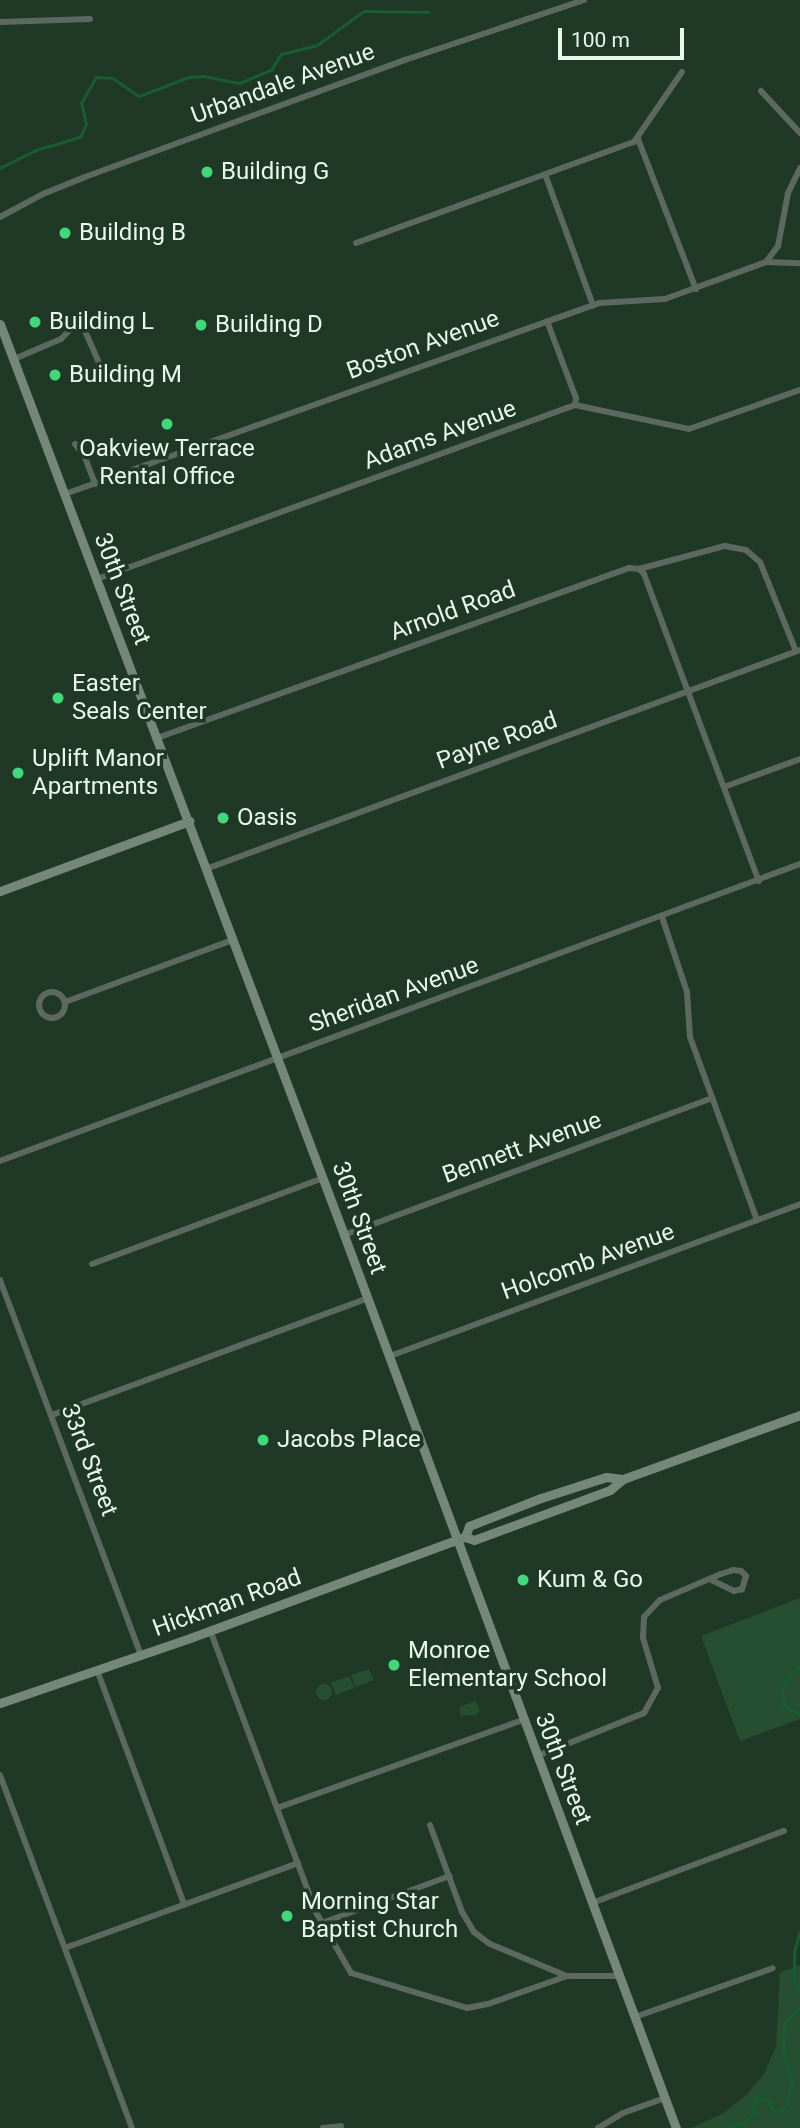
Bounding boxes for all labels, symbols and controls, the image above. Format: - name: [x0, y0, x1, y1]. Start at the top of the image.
- scale bar: [562, 14, 688, 58]
- text: 100 m: [571, 28, 630, 52]
- street label: Urbandale Avenue: [187, 37, 379, 131]
- place label: Building G: [221, 158, 329, 186]
- marker: Building G: [199, 164, 215, 180]
- place label: Building B: [79, 219, 186, 247]
- marker: Building B: [57, 225, 73, 241]
- street label: Boston Avenue: [343, 304, 503, 386]
- place label: Building L: [49, 308, 154, 336]
- place label: Building D: [215, 311, 323, 339]
- marker: Building L: [27, 314, 43, 330]
- marker: Building D: [193, 317, 209, 333]
- place label: Building M: [69, 361, 182, 389]
- marker: Building M: [47, 367, 63, 383]
- street label: Adams Avenue: [360, 394, 520, 476]
- marker: Oakview Terrace Rental Office: [159, 416, 175, 432]
- place label: Oakview Terrace Rental Office: [79, 435, 255, 491]
- street label: 30th Street: [88, 529, 156, 649]
- street label: Arnold Road: [386, 575, 520, 647]
- place label: Easter Seals Center: [72, 670, 207, 726]
- marker: Easter Seals Center: [50, 690, 66, 706]
- street label: Payne Road: [433, 706, 561, 776]
- place label: Uplift Manor Apartments: [32, 745, 164, 801]
- marker: Uplift Manor Apartments: [10, 765, 26, 781]
- place label: Oasis: [237, 804, 297, 832]
- marker: Oasis: [215, 810, 231, 826]
- street label: Sheridan Avenue: [305, 951, 483, 1039]
- street label: Bennett Avenue: [439, 1106, 605, 1190]
- street label: 30th Street: [325, 1158, 393, 1278]
- street label: Holcomb Avenue: [498, 1217, 678, 1307]
- street label: 33rd Street: [54, 1400, 124, 1520]
- place label: Jacobs Place: [277, 1426, 421, 1454]
- marker: Jacobs Place: [255, 1432, 271, 1448]
- street label: Hickman Road: [149, 1563, 305, 1643]
- place label: Kum & Go: [537, 1566, 643, 1594]
- marker: Kum & Go: [515, 1572, 531, 1588]
- place label: Monroe Elementary School: [408, 1637, 607, 1693]
- marker: Monroe Elementary School: [386, 1657, 402, 1673]
- street label: 30th Street: [529, 1709, 597, 1829]
- place label: Morning Star Baptist Church: [301, 1888, 458, 1944]
- marker: Morning Star Baptist Church: [279, 1908, 295, 1924]

